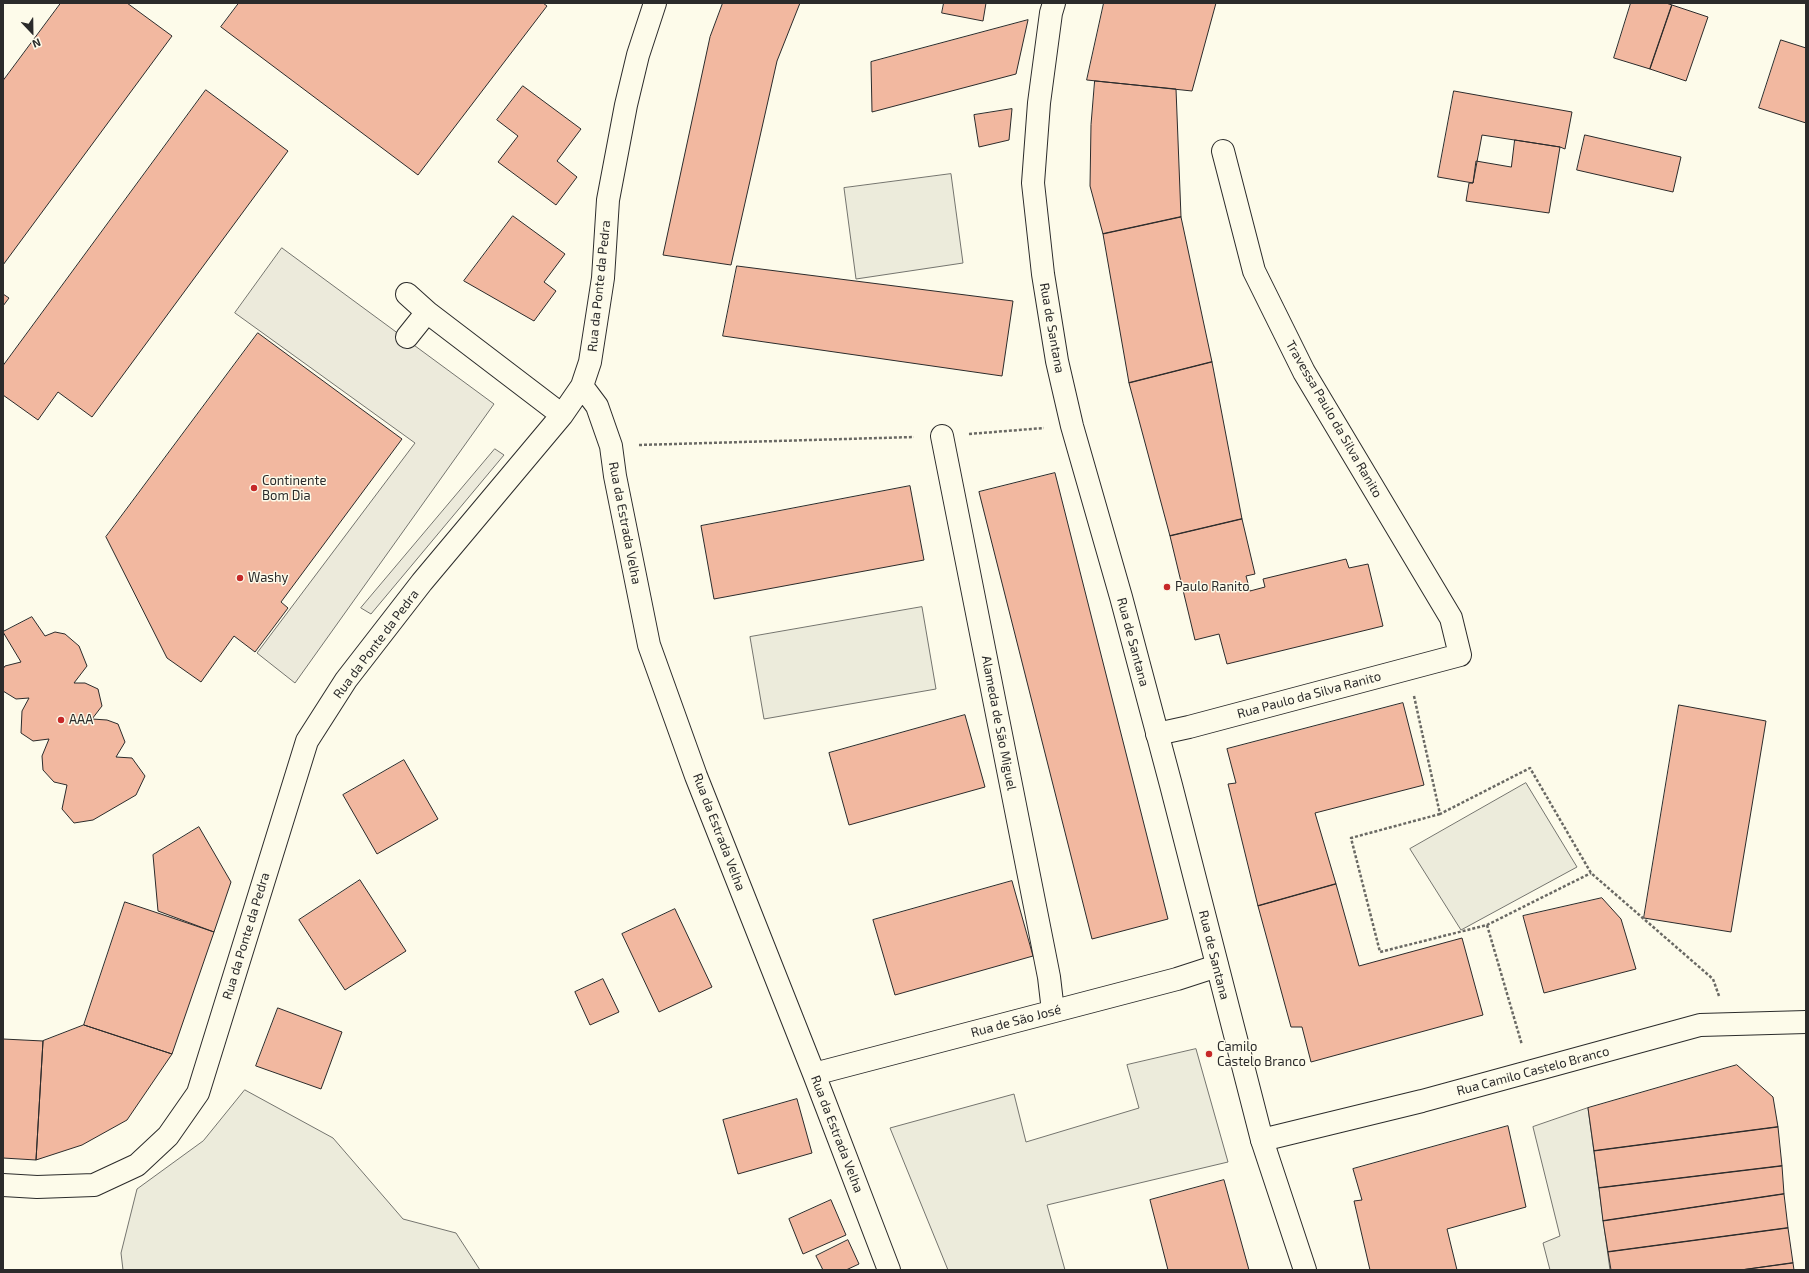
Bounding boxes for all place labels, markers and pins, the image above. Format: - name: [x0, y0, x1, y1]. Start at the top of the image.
- place label: Continente Bom Dia: [262, 473, 327, 504]
- marker: Continente Bom Dia: [249, 483, 259, 493]
- place label: Washy: [248, 570, 288, 586]
- marker: Washy: [235, 573, 245, 583]
- place label: Paulo Ranito: [1175, 579, 1250, 595]
- marker: Paulo Ranito: [1162, 582, 1172, 592]
- place label: AAA: [69, 712, 93, 728]
- marker: AAA: [56, 715, 66, 725]
- place label: Camilo Castelo Branco: [1217, 1039, 1306, 1070]
- marker: Camilo Castelo Branco: [1204, 1049, 1214, 1059]

